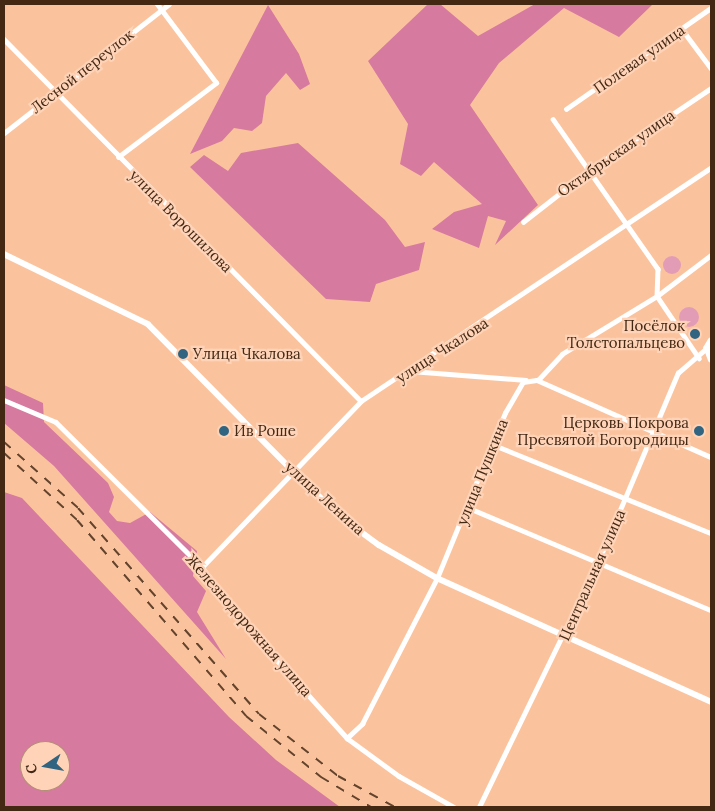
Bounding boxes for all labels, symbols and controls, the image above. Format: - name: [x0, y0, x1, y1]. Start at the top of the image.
- street label: Полевая улица: [590, 21, 688, 97]
- street label: Лесной переулок: [27, 25, 137, 117]
- street label: Октябрьская улица: [554, 106, 678, 200]
- street label: улица Ворошилова: [126, 166, 236, 276]
- street label: улица Чкалова: [392, 313, 492, 387]
- place label: Посёлок Толстопальцево: [567, 316, 685, 351]
- marker: Посёлок Толстопальцево: [689, 328, 701, 340]
- place label: Улица Чкалова: [193, 345, 301, 363]
- marker: Улица Чкалова: [177, 348, 189, 360]
- place label: Церковь Покрова Пресвятой Богородицы: [517, 413, 689, 448]
- street label: улица Пушкина: [452, 416, 512, 528]
- place label: Ив Роше: [234, 422, 296, 440]
- marker: Ив Роше: [218, 425, 230, 437]
- marker: Церковь Покрова Пресвятой Богородицы: [693, 425, 705, 437]
- street label: улица Ленина: [281, 457, 369, 539]
- street label: Центральная улица: [555, 507, 629, 643]
- street label: Железнодорожная улица: [182, 550, 316, 700]
- north arrow: [20, 741, 70, 791]
- text: С: [22, 762, 41, 776]

